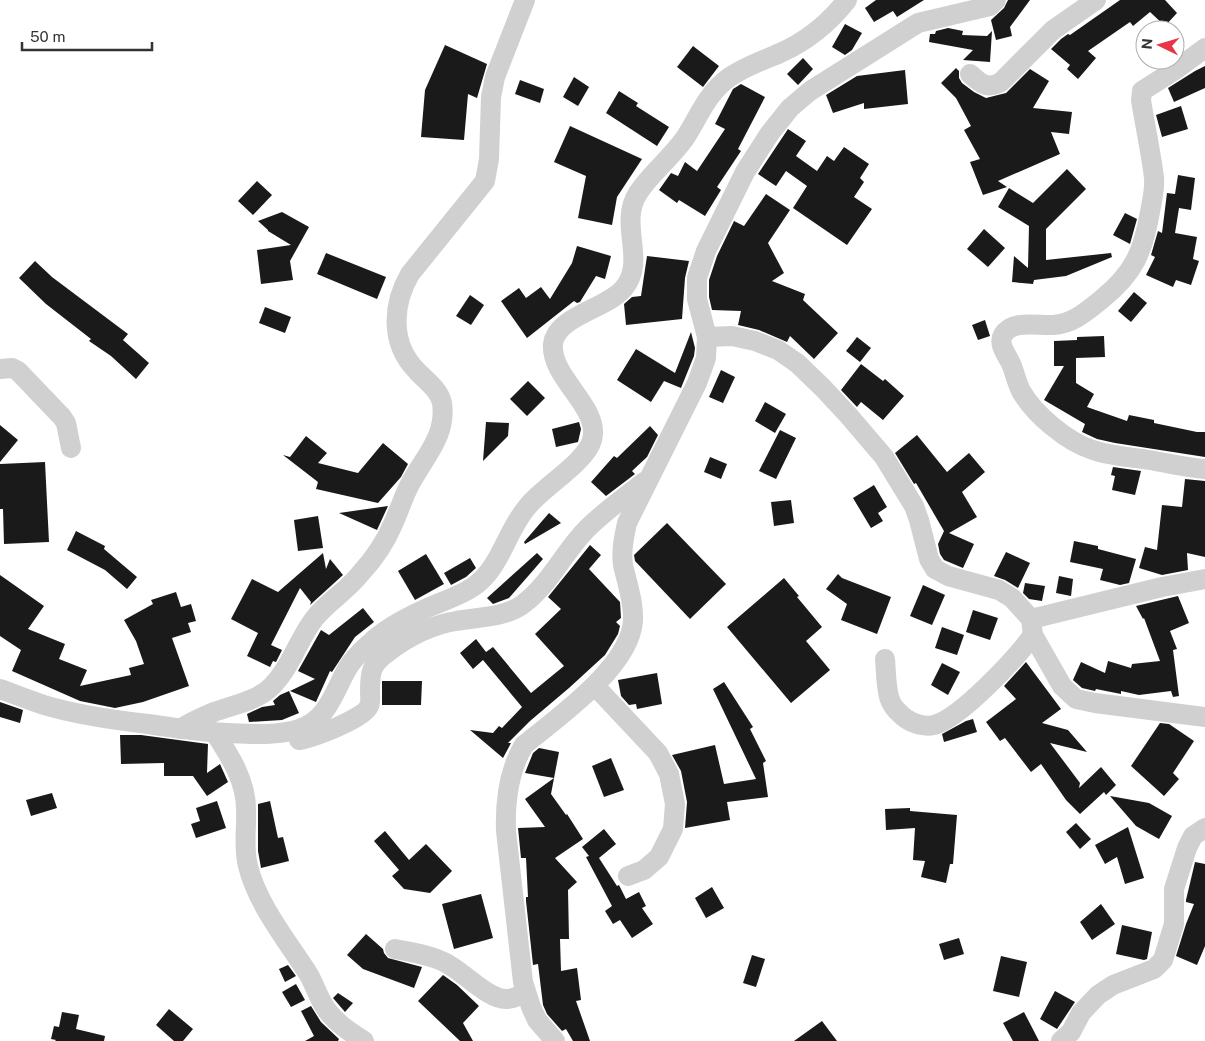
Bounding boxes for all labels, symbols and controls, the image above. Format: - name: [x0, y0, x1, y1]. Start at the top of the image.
- scale bar: [22, 20, 152, 52]
- north arrow: [1135, 20, 1185, 70]
- text: 50 m: [30, 28, 65, 45]
- text: N: [1139, 38, 1155, 50]

